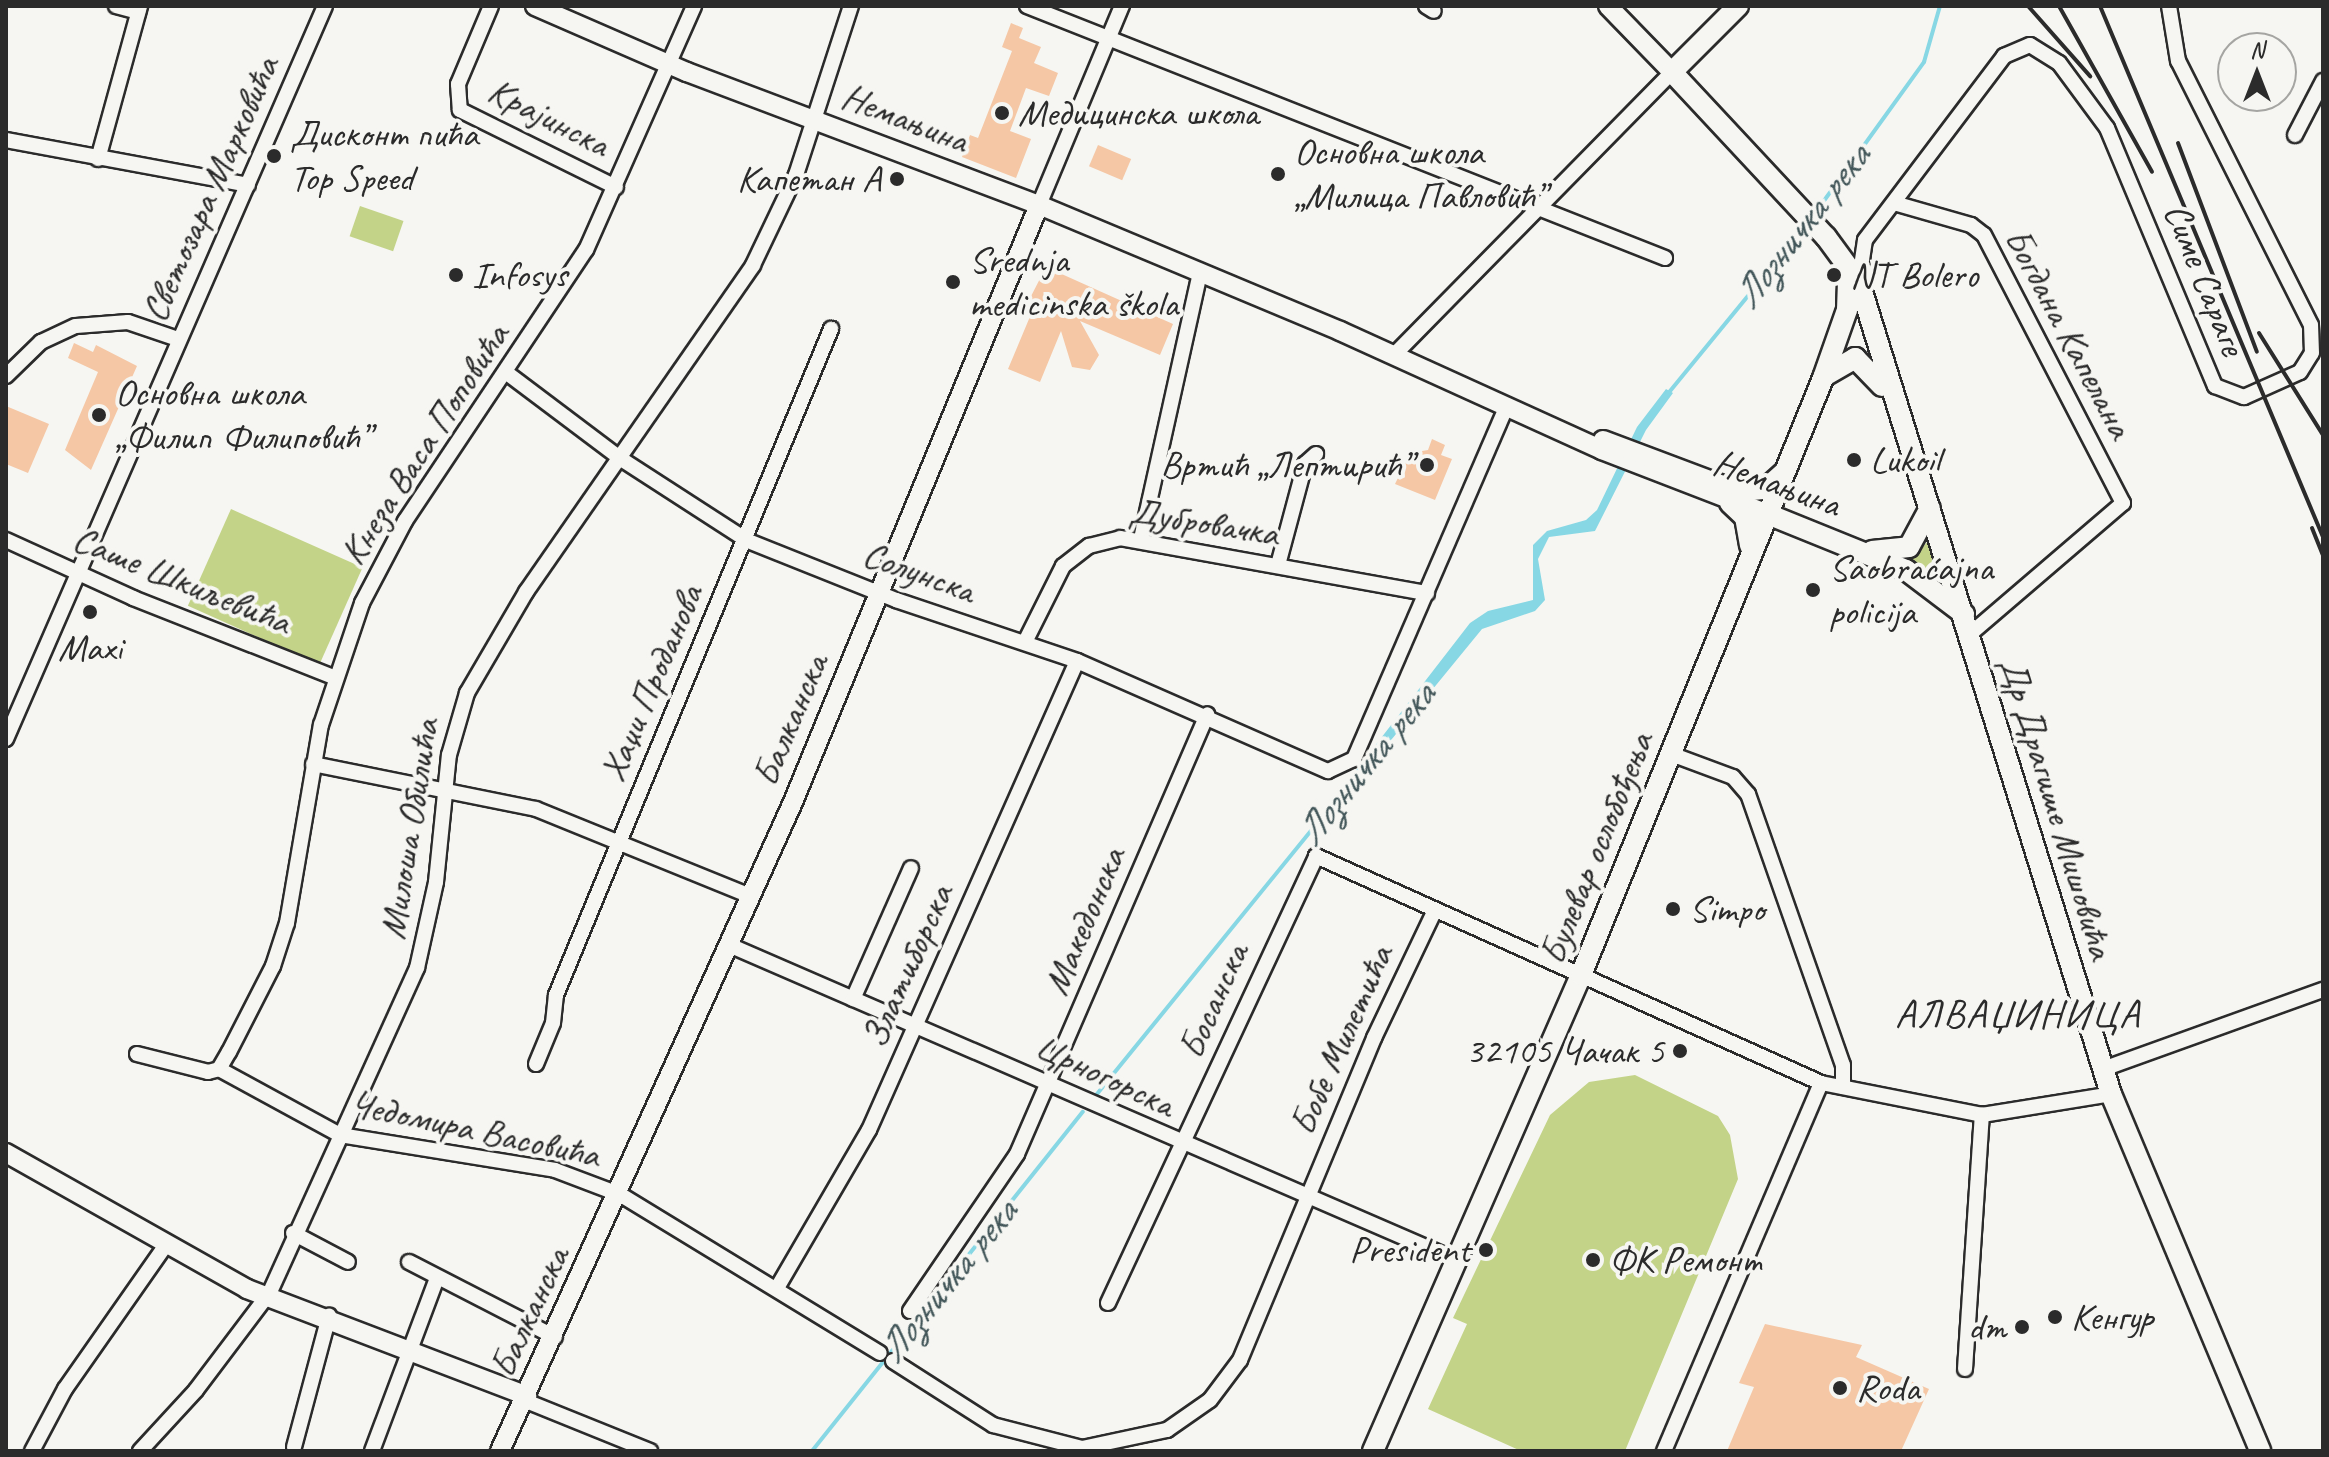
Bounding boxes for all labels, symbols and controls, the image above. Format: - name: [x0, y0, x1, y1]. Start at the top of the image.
- north arrow: [2217, 32, 2297, 112]
- text: N: [2250, 36, 2264, 64]
- street label: Светозара Марковића: [131, 48, 289, 330]
- street label: Крајинска: [481, 67, 617, 167]
- street label: Немањина: [835, 73, 975, 163]
- place label: Медицинска школа: [1018, 90, 1261, 136]
- marker: Медицинска школа: [993, 104, 1011, 122]
- place label: Дисконт пића Top Speed: [290, 111, 477, 200]
- place label: Основна школа „Милица Павловић”: [1294, 129, 1543, 218]
- water label: Лозничка река: [1722, 134, 1880, 318]
- marker: Дисконт пића Top Speed: [265, 147, 283, 165]
- place label: Капетан А: [737, 156, 881, 202]
- marker: Основна школа „Милица Павловић”: [1269, 165, 1287, 183]
- marker: Капетан А: [888, 170, 906, 188]
- street label: Симе Сараге: [2154, 196, 2256, 362]
- street label: Богдана Капелана: [1995, 220, 2143, 446]
- place label: Srednja medicinska škola: [969, 237, 1178, 326]
- place label: Infosys: [472, 252, 567, 298]
- place label: NT Bolero: [1850, 252, 1978, 298]
- marker: Infosys: [447, 266, 465, 284]
- marker: NT Bolero: [1825, 266, 1843, 284]
- marker: Srednja medicinska škola: [944, 273, 962, 291]
- street label: Кнеза Васа Поповића: [329, 315, 519, 573]
- place label: Основна школа „Филип Филиповић”: [115, 370, 372, 460]
- marker: Основна школа „Филип Филиповић”: [90, 406, 108, 424]
- place label: Lukoil: [1870, 437, 1940, 483]
- street label: Немањина: [1707, 439, 1847, 527]
- place label: Вртић „Лептирић”: [1160, 442, 1411, 488]
- marker: Lukoil: [1845, 451, 1863, 469]
- marker: Вртић „Лептирић”: [1418, 456, 1436, 474]
- street label: Дубровачка: [1126, 488, 1282, 556]
- street label: Саше Шкиљевића: [66, 515, 298, 645]
- street label: Солунска: [857, 531, 981, 613]
- place label: Saobraćajna policija: [1829, 545, 1993, 634]
- street label: Хаџи Проданова: [589, 578, 713, 788]
- marker: Saobraćajna policija: [1804, 581, 1822, 599]
- marker: Maxi: [81, 603, 99, 621]
- place label: Maxi: [58, 625, 122, 671]
- street label: Балканска: [742, 647, 838, 793]
- street label: Др Драгише Мишовића: [1989, 651, 2125, 965]
- water label: Лозничка река: [1285, 673, 1445, 855]
- street label: Милоша Обилића: [369, 716, 449, 942]
- street label: Булевар ослобођења: [1529, 725, 1663, 971]
- street label: Македонска: [1033, 841, 1135, 1001]
- street label: Златиборска: [851, 877, 963, 1055]
- place label: Simpo: [1689, 886, 1764, 932]
- marker: Simpo: [1664, 900, 1682, 918]
- street label: Босанска: [1168, 937, 1258, 1065]
- street label: Бобе Милетића: [1279, 938, 1403, 1142]
- district label: АЛВАЏИНИЦА: [1896, 990, 2140, 1038]
- street label: Црногорска: [1028, 1023, 1182, 1127]
- place label: 32105 Чачак 5: [1466, 1028, 1664, 1074]
- marker: 32105 Чачак 5: [1671, 1042, 1689, 1060]
- street label: Чедомира Васовића: [346, 1080, 604, 1178]
- water label: Лозничка река: [867, 1190, 1027, 1372]
- place label: President: [1349, 1227, 1470, 1273]
- place label: ФК Ремонт: [1609, 1237, 1761, 1283]
- street label: Балканска: [479, 1240, 579, 1384]
- marker: President: [1477, 1241, 1495, 1259]
- marker: ФК Ремонт: [1584, 1251, 1602, 1269]
- place label: Кенгур: [2071, 1294, 2153, 1340]
- place label: dm: [1968, 1304, 2006, 1350]
- marker: Кенгур: [2046, 1308, 2064, 1326]
- marker: dm: [2013, 1318, 2031, 1336]
- place label: Roda: [1856, 1365, 1920, 1411]
- marker: Roda: [1831, 1379, 1849, 1397]

